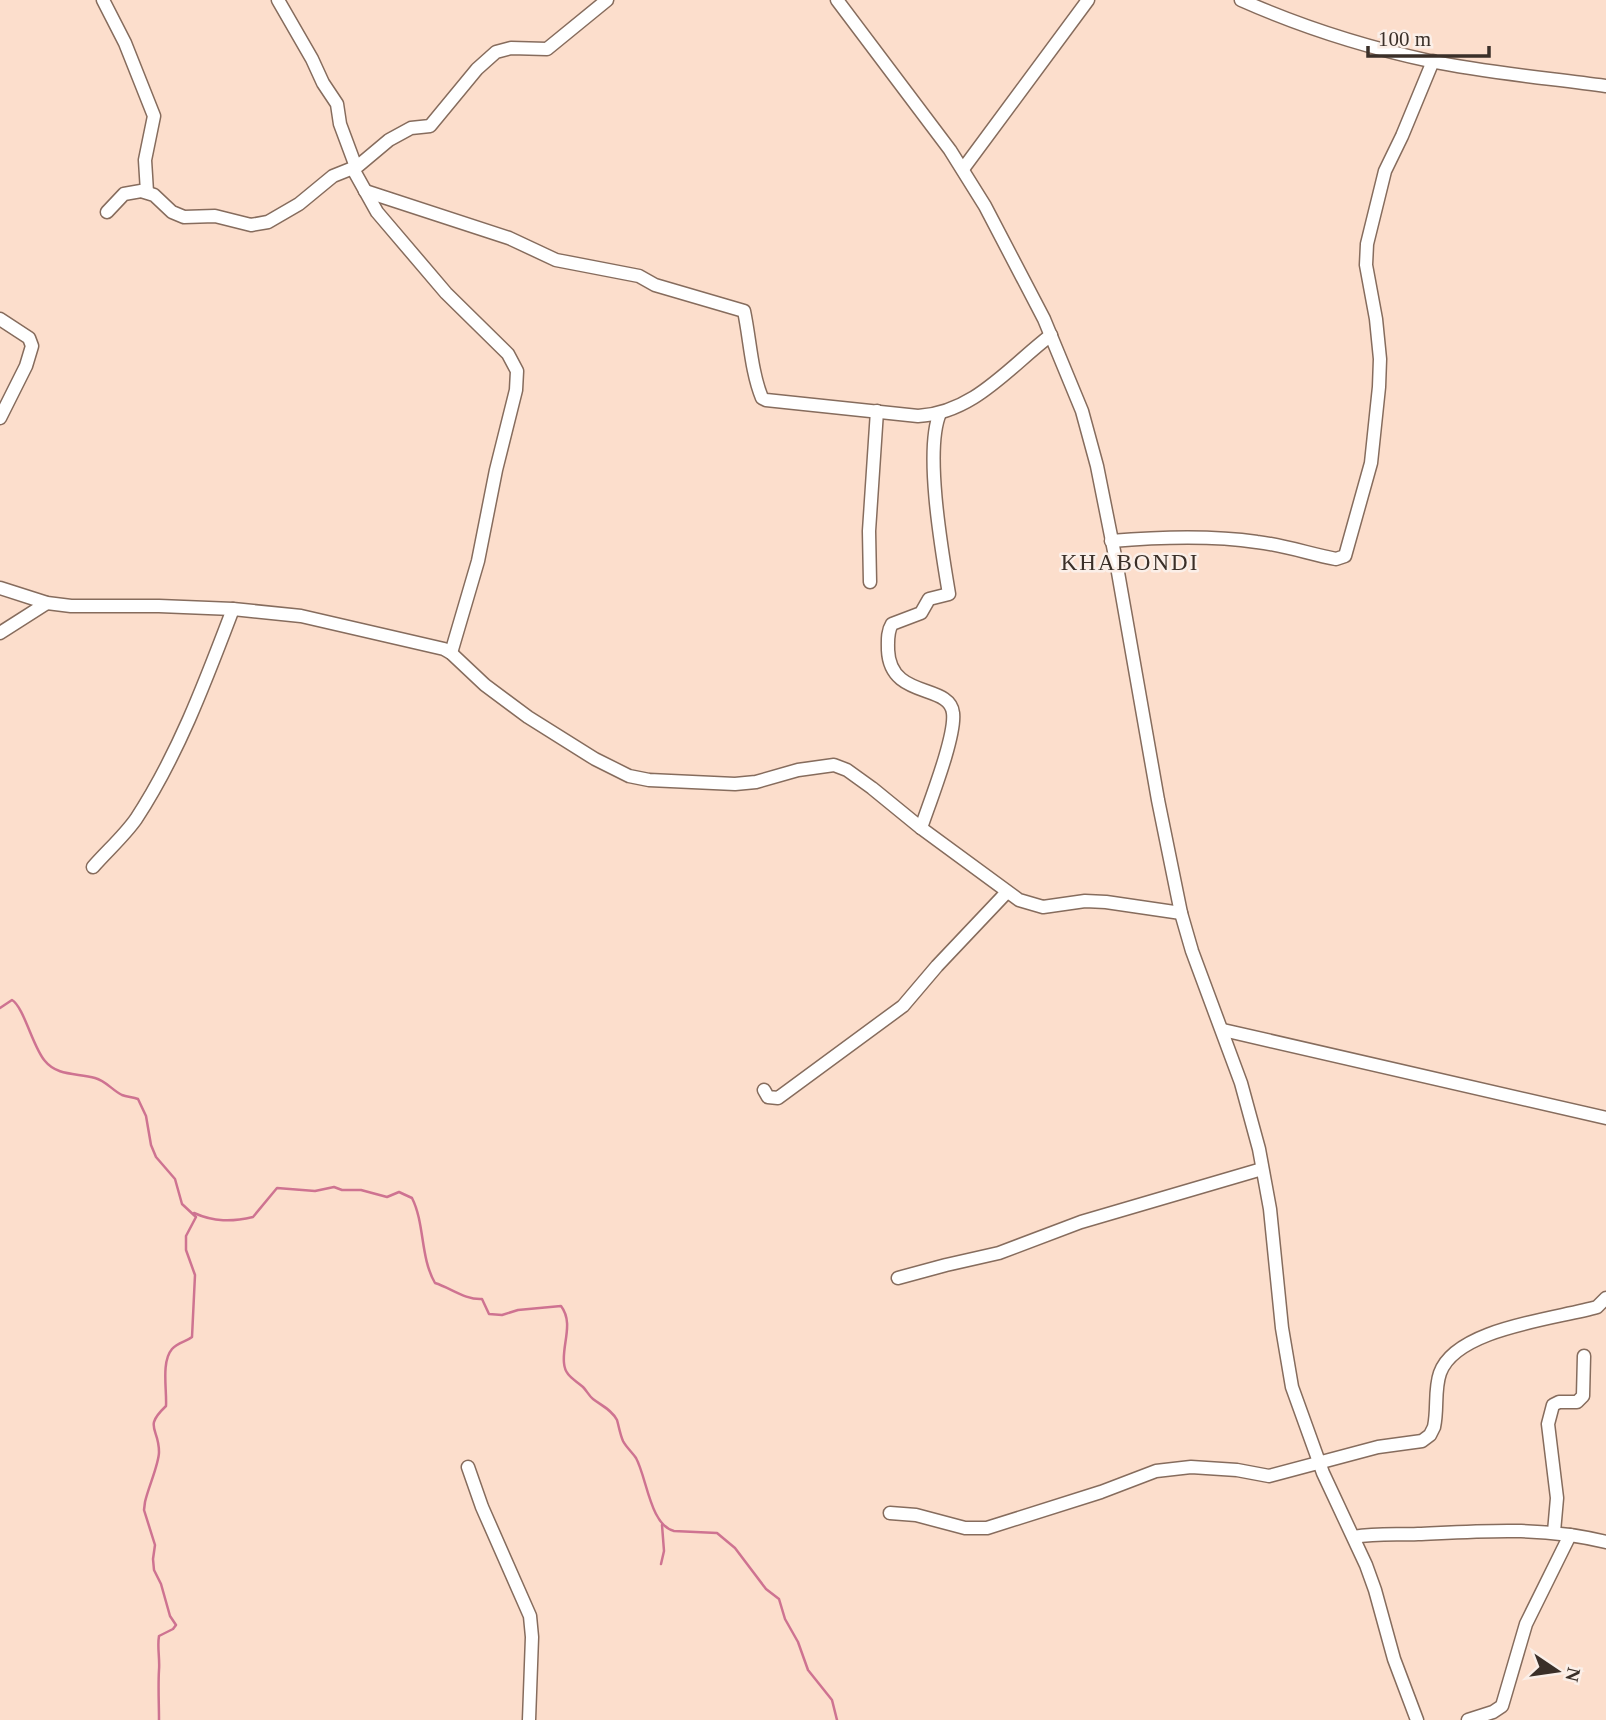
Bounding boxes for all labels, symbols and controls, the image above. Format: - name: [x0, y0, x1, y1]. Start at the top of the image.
- scale bar: [1368, 14, 1489, 58]
- text: 100 m: [1378, 27, 1431, 51]
- district label: KHABONDI: [1061, 550, 1199, 575]
- north arrow: [1522, 1636, 1592, 1706]
- text: N: [1561, 1666, 1585, 1684]

